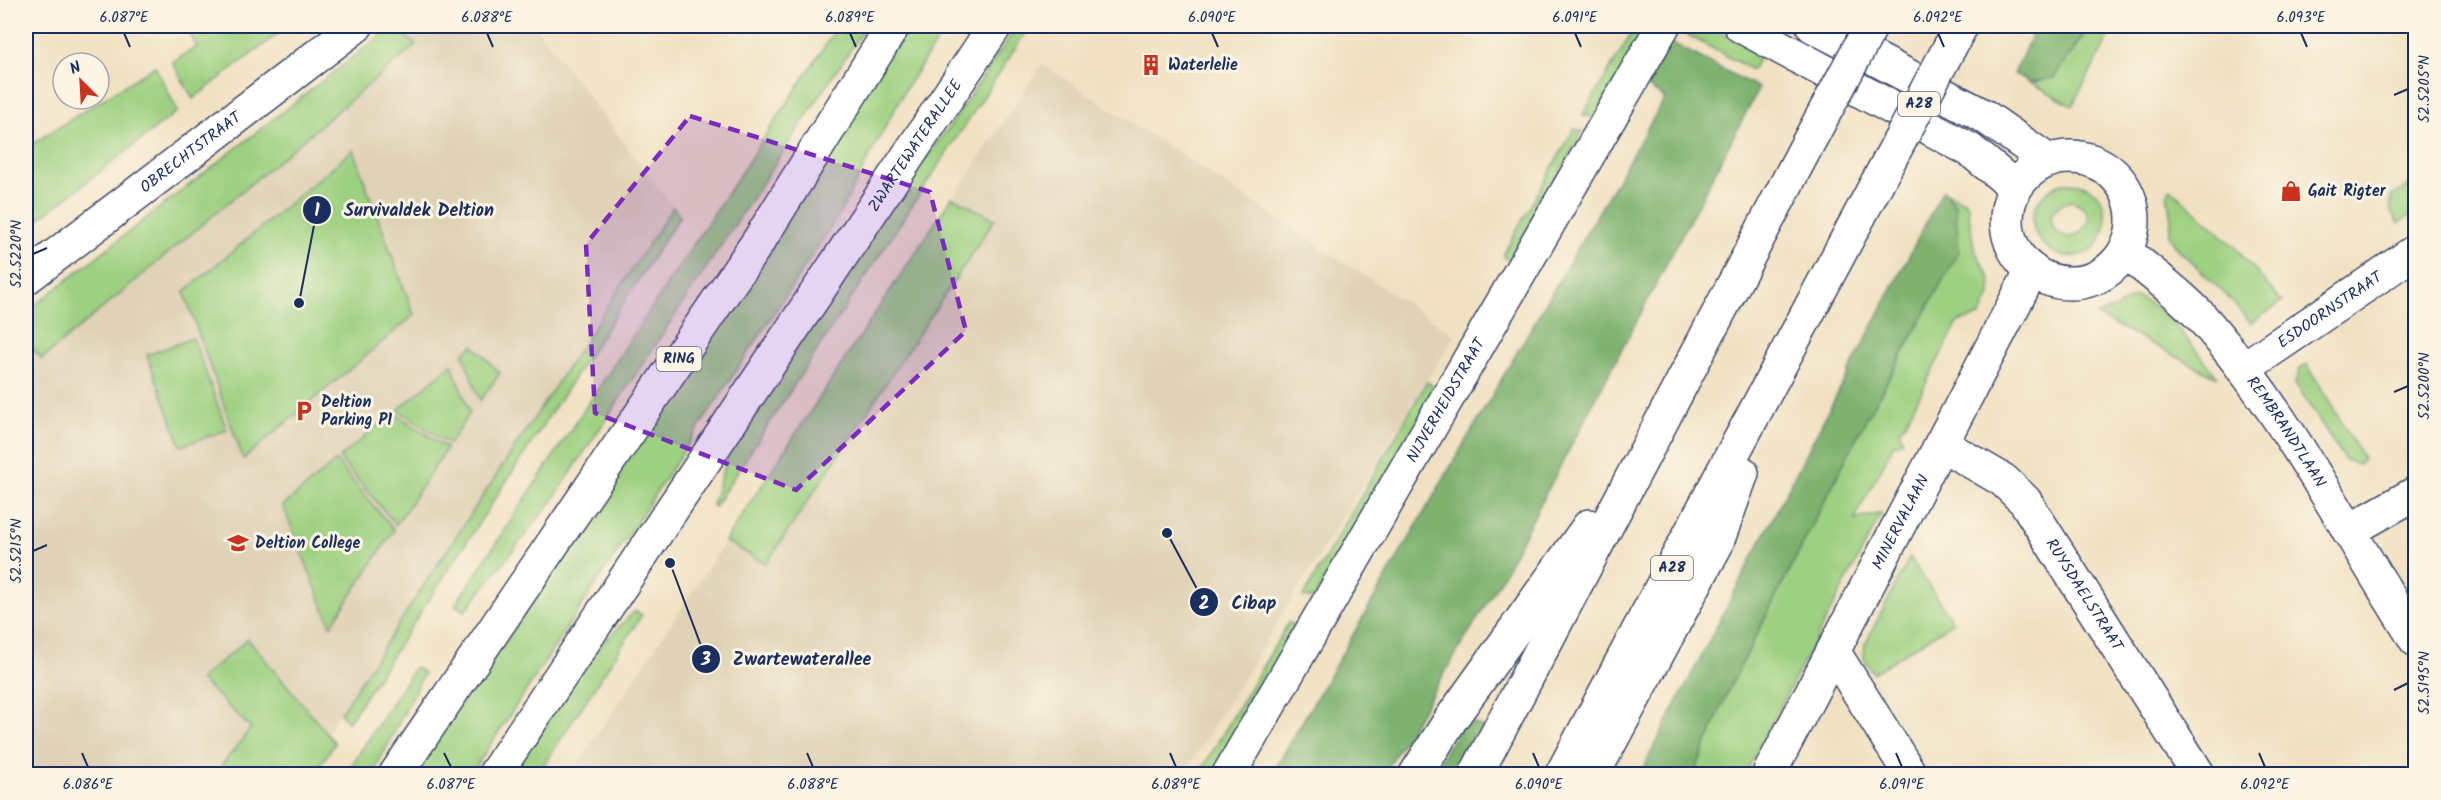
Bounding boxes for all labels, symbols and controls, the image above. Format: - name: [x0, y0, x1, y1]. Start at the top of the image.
- text: 6.087°E: [99, 6, 150, 30]
- text: 6.088°E: [461, 6, 514, 30]
- text: 6.089°E: [825, 6, 876, 30]
- text: 6.090°E: [1188, 6, 1237, 30]
- text: 6.091°E: [1552, 6, 1599, 30]
- text: 6.092°E: [1913, 6, 1964, 30]
- text: 6.093°E: [2276, 6, 2327, 30]
- north arrow: [51, 51, 111, 111]
- building icon: Waterlelie: [1139, 53, 1163, 77]
- place label: Waterlelie: [1168, 53, 1238, 78]
- text: N: [66, 55, 85, 82]
- text: 52.5205°N: [2413, 55, 2437, 123]
- street label: ZWARTEWATERALLEE: [862, 74, 969, 217]
- road number: A28: [1898, 92, 1940, 116]
- street label: OBRECHTSTRAAT: [134, 105, 248, 199]
- shop icon: Gait Rigter: [2279, 179, 2303, 203]
- place label: Gait Rigter: [2308, 179, 2387, 204]
- callout: Survivaldek Deltion: [302, 192, 506, 228]
- text: 1: [314, 197, 320, 226]
- text: Survivaldek Deltion: [344, 197, 494, 226]
- text: 52.5220°N: [5, 220, 29, 288]
- street label: ESDOORNSTRAAT: [2272, 264, 2389, 355]
- street label: NIJVERHEIDSTRAAT: [1400, 332, 1493, 467]
- road number: RING: [656, 347, 702, 371]
- text: 52.5200°N: [2413, 352, 2437, 420]
- street label: REMBRANDTLAAN: [2240, 371, 2333, 493]
- place label: Deltion Parking P1: [321, 390, 392, 433]
- parking icon: Deltion Parking P1: [292, 399, 316, 423]
- street label: MINERVALAAN: [1865, 470, 1936, 574]
- text: 52.5215°N: [5, 518, 29, 584]
- school or university icon: Deltion College: [226, 531, 250, 555]
- place label: Deltion College: [255, 531, 361, 556]
- street label: RUYSDAELSTRAAT: [2039, 533, 2130, 657]
- road number: A28: [1651, 556, 1693, 580]
- callout: Cibap: [1189, 584, 1288, 620]
- text: 2: [1199, 590, 1209, 619]
- text: Cibap: [1232, 590, 1277, 619]
- callout: Zwartewaterallee: [691, 641, 884, 677]
- text: 3: [700, 646, 711, 675]
- text: Zwartewaterallee: [733, 646, 872, 675]
- text: 52.5195°N: [2413, 651, 2437, 715]
- text: 6.086°E: [63, 773, 115, 797]
- text: 6.087°E: [426, 773, 477, 797]
- text: 6.088°E: [787, 773, 840, 797]
- text: 6.089°E: [1151, 773, 1202, 797]
- text: 6.090°E: [1515, 773, 1564, 797]
- text: 6.091°E: [1879, 773, 1926, 797]
- text: 6.092°E: [2240, 773, 2291, 797]

